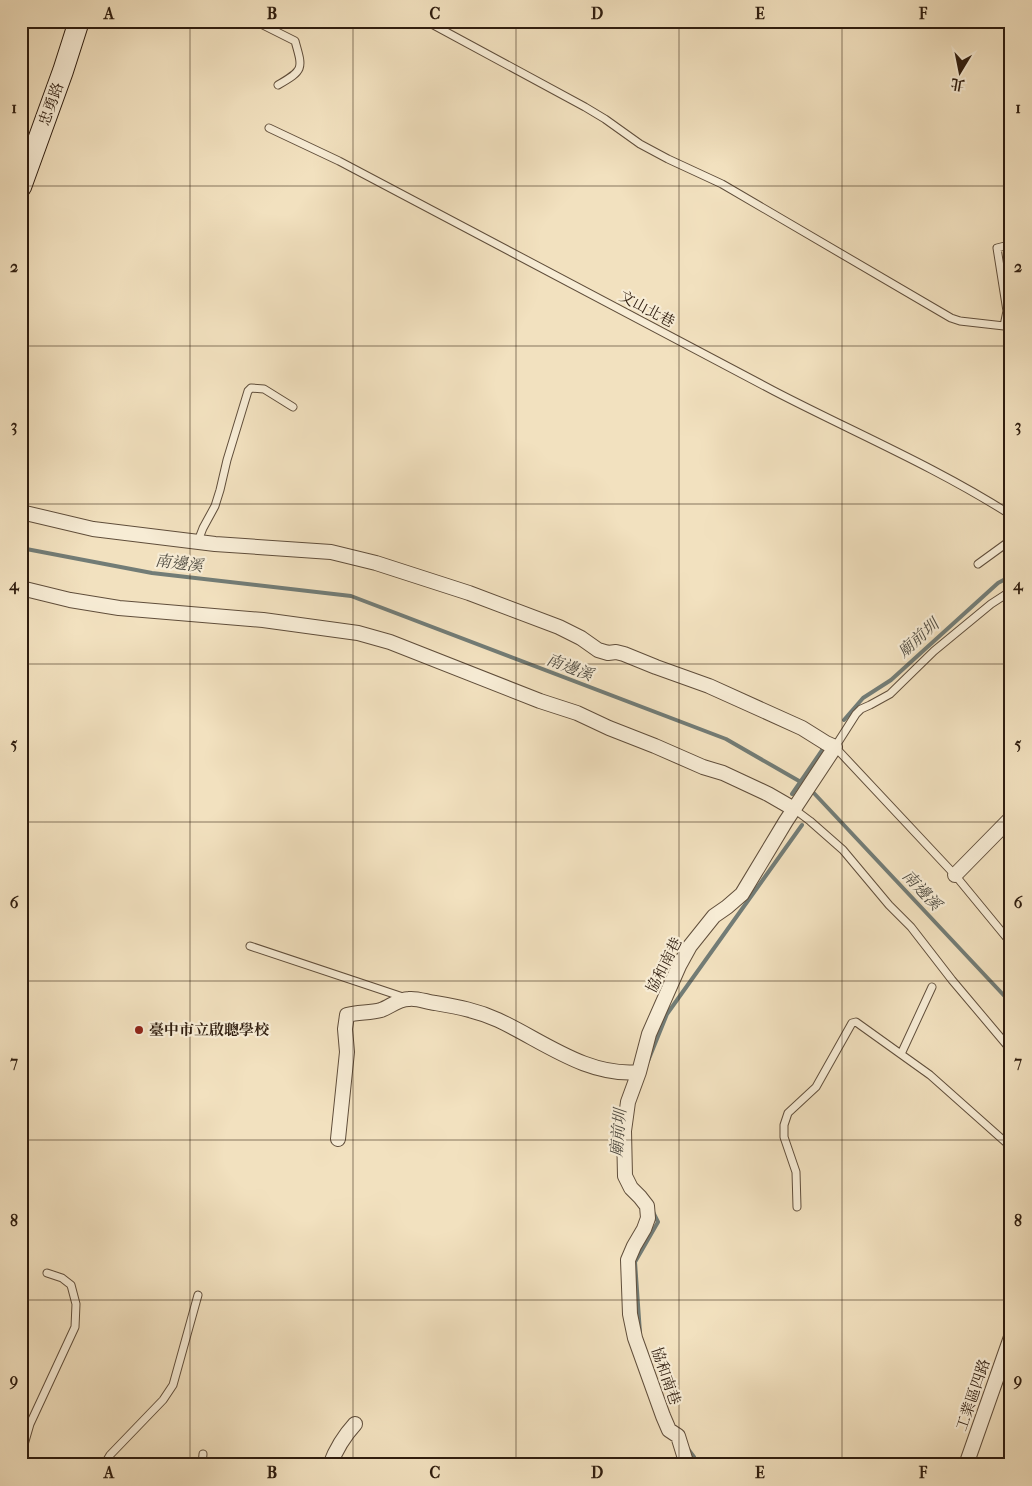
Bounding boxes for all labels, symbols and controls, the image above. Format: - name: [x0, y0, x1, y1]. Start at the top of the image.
- text: A: [103, 4, 115, 23]
- text: B: [267, 4, 277, 23]
- text: C: [430, 4, 441, 23]
- text: D: [591, 4, 603, 23]
- text: E: [755, 4, 765, 23]
- text: F: [918, 4, 928, 23]
- north arrow: [934, 48, 984, 98]
- text: 北: [949, 75, 966, 94]
- street label: 忠勇路: [35, 80, 67, 128]
- text: 1: [11, 98, 17, 117]
- text: 1: [1015, 98, 1021, 117]
- text: 2: [10, 257, 18, 276]
- text: 2: [1014, 257, 1022, 276]
- street label: 文山北巷: [616, 287, 678, 331]
- text: 3: [11, 416, 17, 436]
- text: 3: [1015, 416, 1021, 436]
- water label: 南邊溪: [154, 551, 206, 576]
- text: 4: [8, 575, 20, 595]
- text: 4: [1012, 575, 1024, 595]
- water label: 廟前圳: [894, 613, 944, 661]
- water label: 南邊溪: [544, 650, 598, 685]
- text: 5: [11, 734, 18, 753]
- text: 5: [1015, 734, 1022, 753]
- water label: 南邊溪: [899, 866, 947, 915]
- text: 6: [10, 893, 19, 912]
- text: 6: [1014, 893, 1023, 912]
- street label: 協和南巷: [642, 934, 686, 996]
- place label: 臺中市立啟聰學校: [149, 1021, 270, 1039]
- marker: 臺中市立啟聰學校: [133, 1024, 145, 1036]
- text: 7: [9, 1052, 18, 1071]
- text: 7: [1013, 1052, 1022, 1071]
- water label: 廟前圳: [606, 1105, 630, 1158]
- text: 8: [10, 1211, 18, 1230]
- text: 8: [1014, 1211, 1022, 1230]
- street label: 協和南巷: [648, 1345, 684, 1407]
- street label: 工業區四路: [952, 1357, 994, 1433]
- text: 9: [9, 1370, 18, 1390]
- text: 9: [1013, 1370, 1022, 1390]
- text: A: [103, 1463, 115, 1482]
- text: B: [267, 1463, 277, 1482]
- text: C: [430, 1463, 441, 1482]
- text: D: [591, 1463, 603, 1482]
- text: E: [755, 1463, 765, 1482]
- text: F: [918, 1463, 928, 1482]

